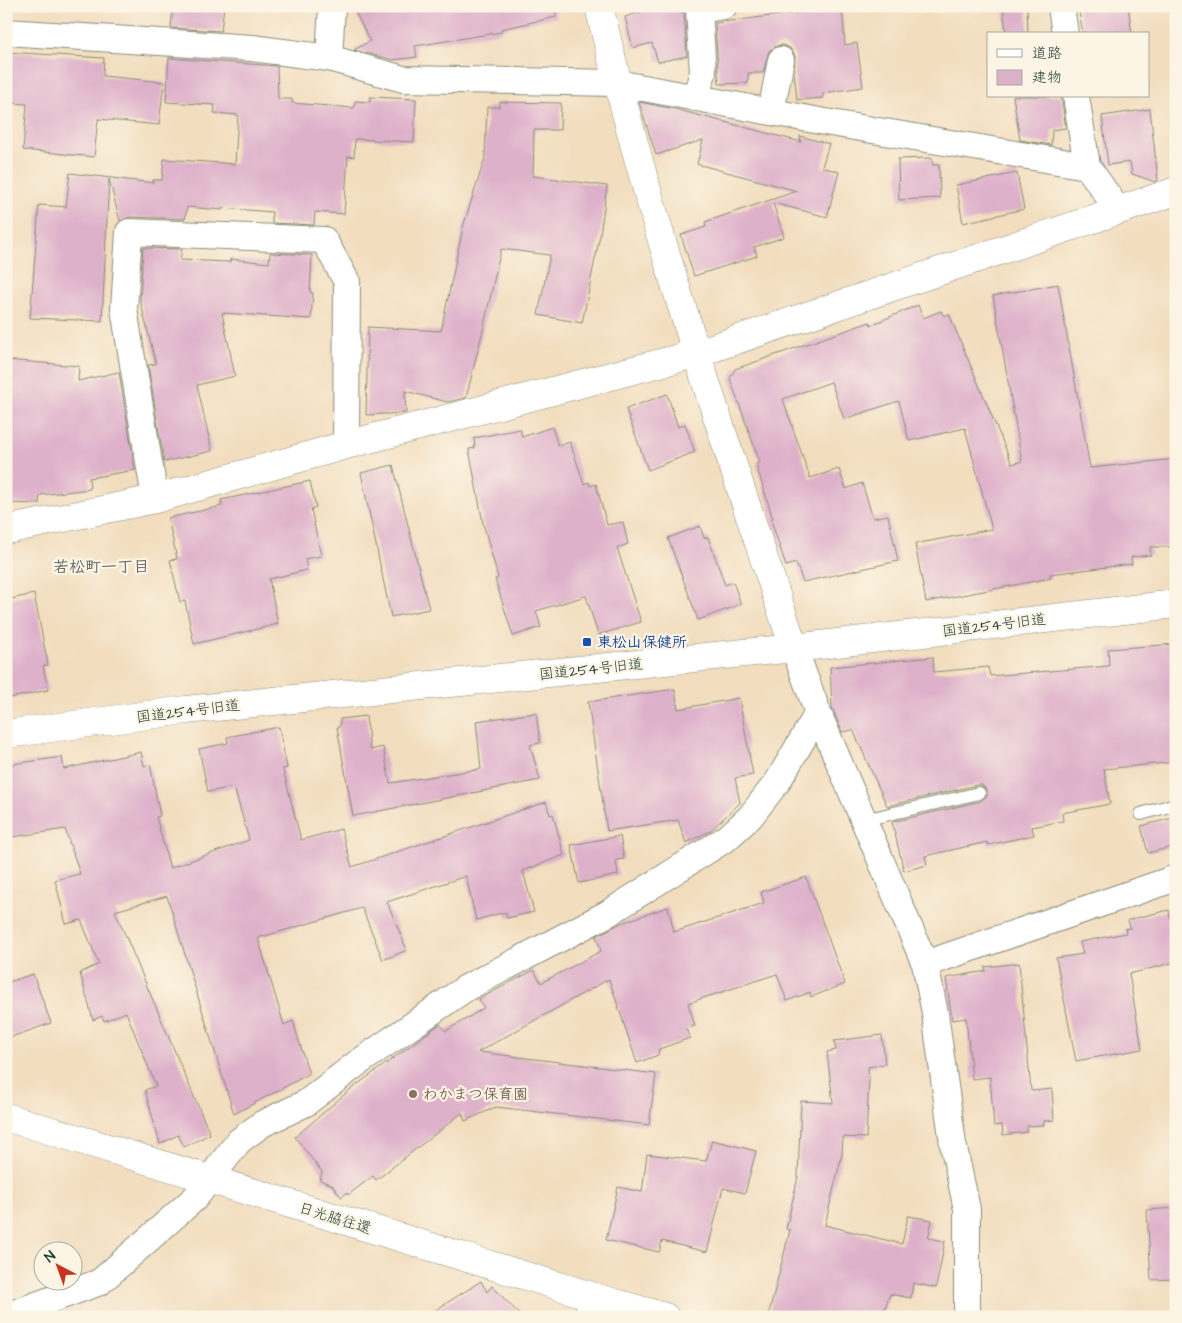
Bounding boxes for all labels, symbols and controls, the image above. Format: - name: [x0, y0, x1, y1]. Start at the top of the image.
- legend: [987, 32, 1150, 98]
- text: 道路: [1032, 43, 1062, 64]
- text: 建物: [1032, 67, 1062, 88]
- district label: 若松町一丁目: [53, 556, 149, 578]
- street label: 国道254号旧道: [941, 609, 1047, 642]
- place label: 東松山保健所: [597, 632, 687, 653]
- marker: 東松山保健所: [581, 636, 593, 648]
- street label: 国道254号旧道: [538, 654, 644, 685]
- street label: 国道254号旧道: [135, 695, 241, 728]
- place label: わかまつ保育園: [423, 1084, 528, 1105]
- marker: わかまつ保育園: [407, 1088, 419, 1100]
- street label: 日光脇往還: [296, 1197, 374, 1239]
- north arrow: [32, 1240, 82, 1290]
- text: N: [40, 1246, 60, 1267]

